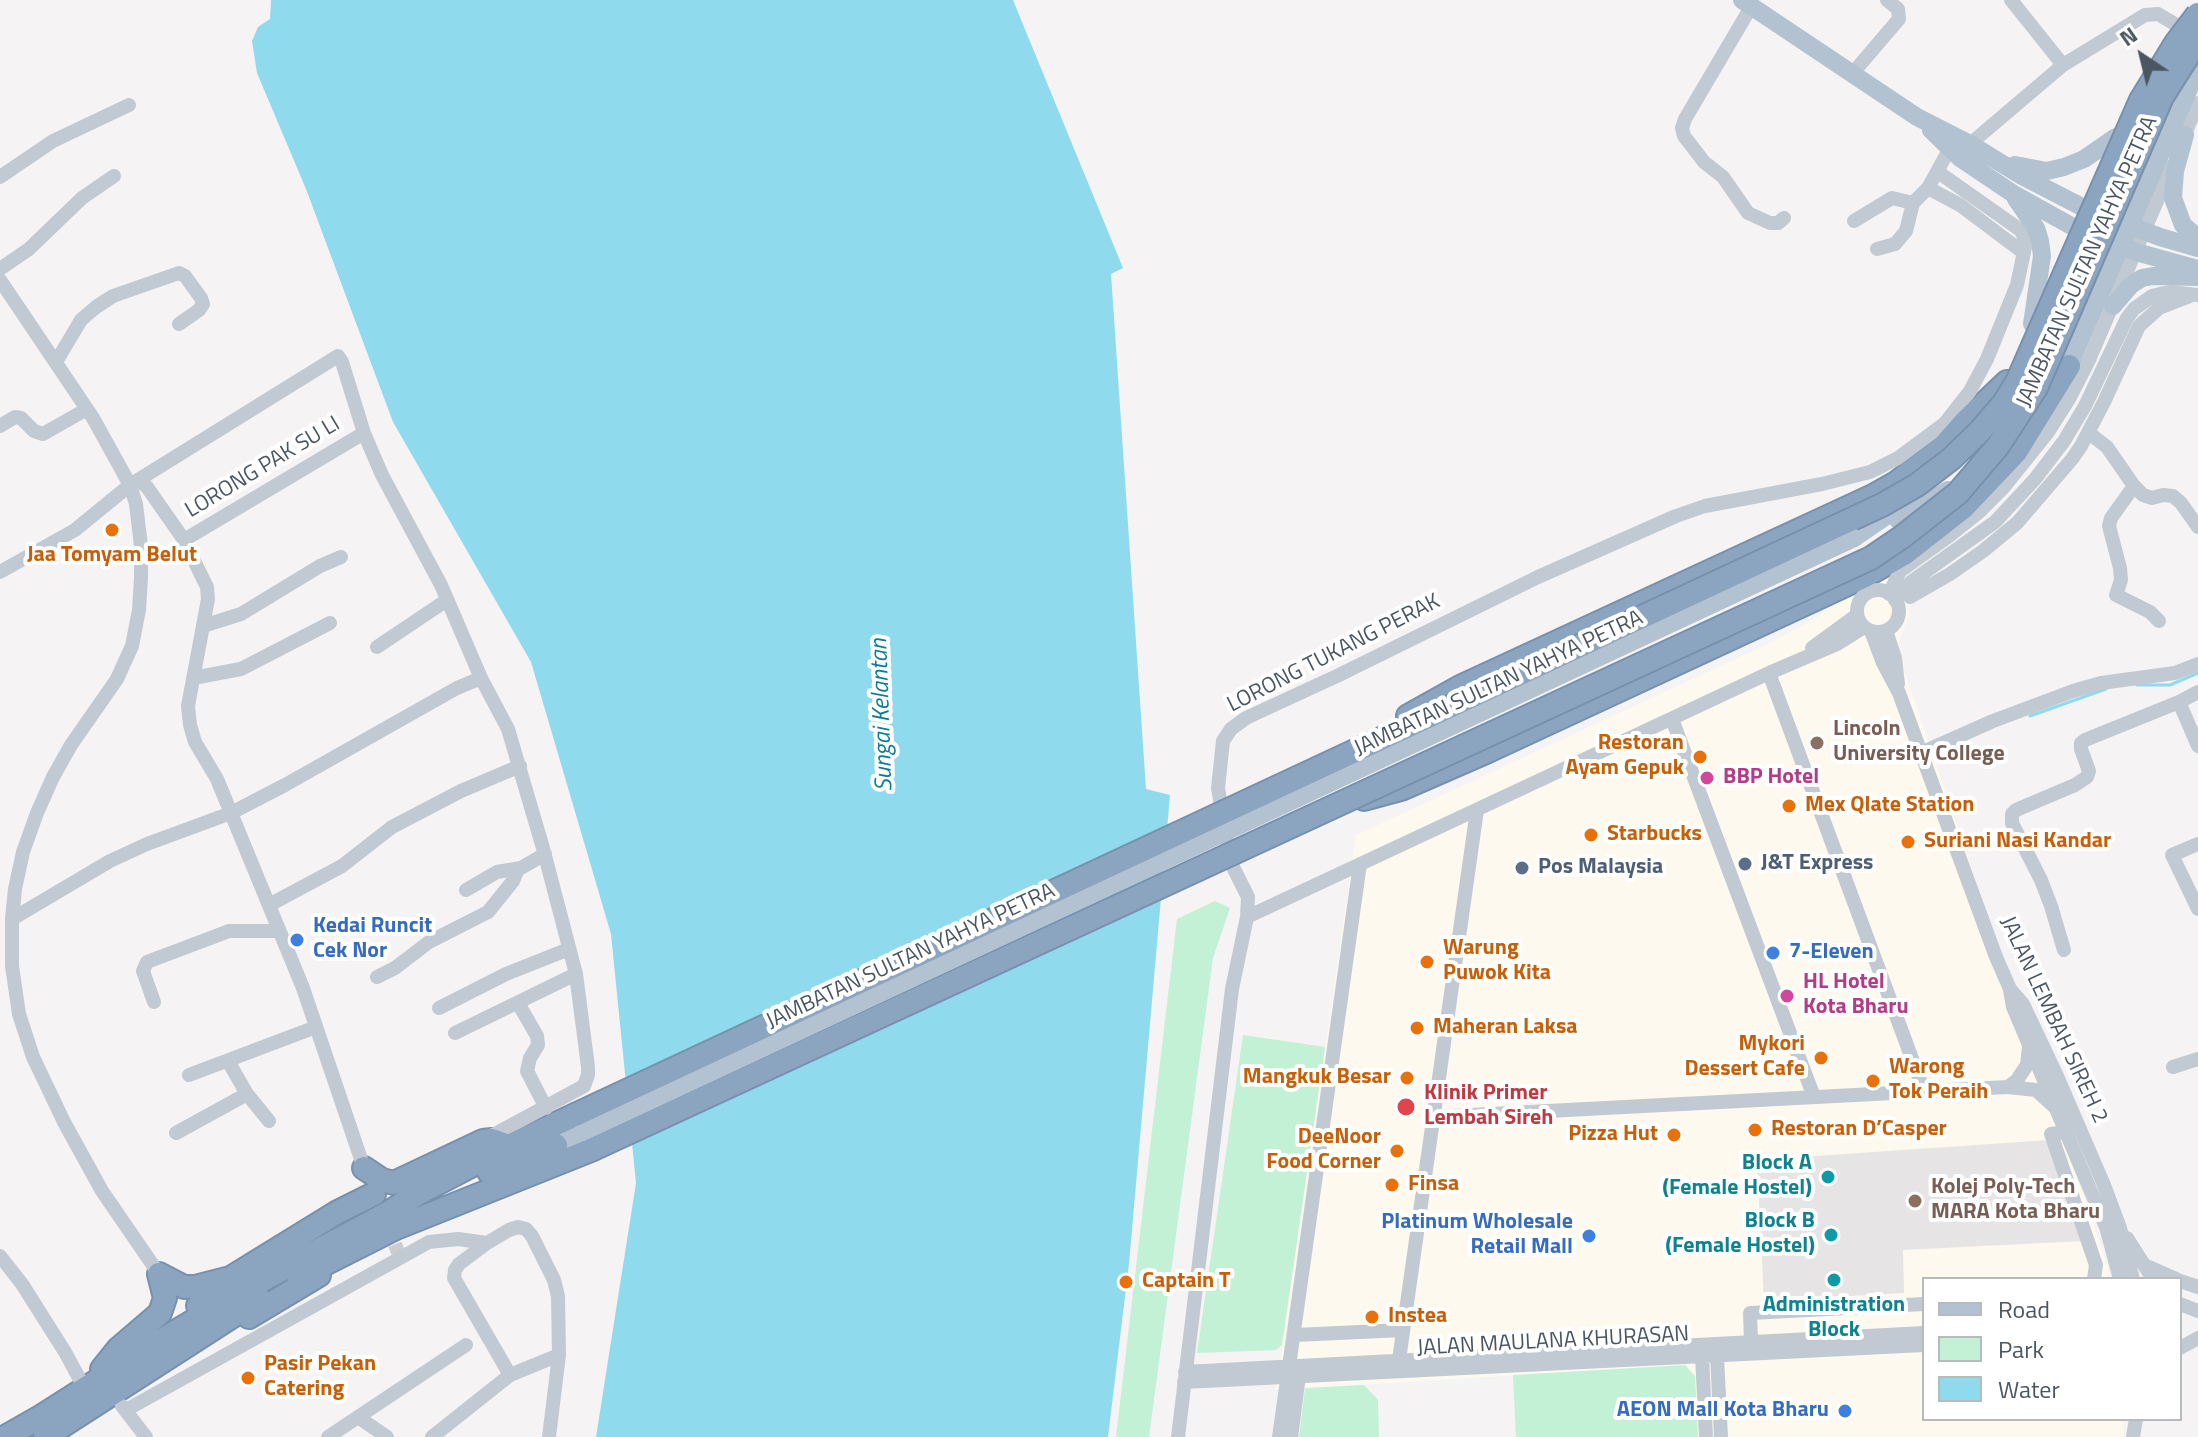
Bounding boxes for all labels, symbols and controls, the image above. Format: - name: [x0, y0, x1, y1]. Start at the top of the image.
- north arrow: [2102, 16, 2182, 96]
- text: N: [2112, 18, 2144, 55]
- street label: JAMBATAN SULTAN YAHYA PETRA: [2012, 113, 2164, 411]
- street label: LORONG PAK SU LI: [181, 411, 345, 525]
- marker: Jaa Tomyam Belut: [103, 521, 121, 539]
- place label: Jaa Tomyam Belut: [27, 543, 197, 569]
- street label: LORONG TUKANG PERAK: [1223, 589, 1445, 719]
- street label: JAMBATAN SULTAN YAHYA PETRA: [1351, 605, 1647, 763]
- water label: Sungai Kelantan: [866, 638, 900, 792]
- place label: Lincoln University College: [1833, 717, 2005, 768]
- place label: Restoran Ayam Gepuk: [1566, 731, 1684, 782]
- marker: Lincoln University College: [1808, 734, 1826, 752]
- marker: Restoran Ayam Gepuk: [1691, 748, 1709, 766]
- place label: BBP Hotel: [1723, 765, 1819, 791]
- marker: BBP Hotel: [1698, 769, 1716, 787]
- place label: Mex Qlate Station: [1805, 793, 1974, 819]
- marker: Mex Qlate Station: [1780, 797, 1798, 815]
- place label: Starbucks: [1607, 822, 1702, 848]
- marker: Starbucks: [1582, 826, 1600, 844]
- place label: Suriani Nasi Kandar: [1924, 829, 2111, 855]
- marker: Suriani Nasi Kandar: [1899, 833, 1917, 851]
- place label: J&T Express: [1761, 851, 1874, 877]
- place label: Pos Malaysia: [1538, 855, 1663, 881]
- marker: J&T Express: [1736, 855, 1754, 873]
- marker: Pos Malaysia: [1513, 859, 1531, 877]
- street label: JAMBATAN SULTAN YAHYA PETRA: [763, 878, 1059, 1036]
- street label: JALAN LEMBAH SIREH 2: [1993, 912, 2113, 1128]
- place label: Kedai Runcit Cek Nor: [313, 914, 432, 966]
- marker: Kedai Runcit Cek Nor: [288, 931, 306, 949]
- place label: Warung Puwok Kita: [1443, 936, 1551, 988]
- place label: 7-Eleven: [1789, 940, 1874, 966]
- marker: 7-Eleven: [1764, 944, 1782, 962]
- marker: Warung Puwok Kita: [1418, 953, 1436, 971]
- place label: HL Hotel Kota Bharu: [1803, 970, 1909, 1022]
- marker: HL Hotel Kota Bharu: [1778, 987, 1796, 1005]
- place label: Maheran Laksa: [1433, 1015, 1578, 1041]
- marker: Maheran Laksa: [1408, 1019, 1426, 1037]
- place label: Mykori Dessert Cafe: [1685, 1032, 1805, 1084]
- marker: Mykori Dessert Cafe: [1812, 1049, 1830, 1067]
- place label: Warong Tok Peraih: [1889, 1055, 1988, 1106]
- place label: Mangkuk Besar: [1243, 1065, 1391, 1091]
- marker: Mangkuk Besar: [1398, 1069, 1416, 1087]
- marker: Warong Tok Peraih: [1864, 1072, 1882, 1090]
- place label: Klinik Primer Lembah Sireh: [1424, 1081, 1553, 1132]
- marker: Klinik Primer Lembah Sireh: [1395, 1096, 1417, 1118]
- place label: Restoran D’Casper: [1771, 1117, 1947, 1143]
- marker: Restoran D’Casper: [1746, 1121, 1764, 1139]
- place label: Pizza Hut: [1568, 1122, 1658, 1148]
- place label: DeeNoor Food Corner: [1266, 1125, 1381, 1176]
- marker: Pizza Hut: [1665, 1126, 1683, 1144]
- marker: DeeNoor Food Corner: [1388, 1142, 1406, 1160]
- place label: Block A (Female Hostel): [1662, 1151, 1812, 1202]
- marker: Block A (Female Hostel): [1819, 1168, 1837, 1186]
- place label: Finsa: [1408, 1172, 1459, 1198]
- place label: Kolej Poly-Tech MARA Kota Bharu: [1931, 1175, 2100, 1226]
- marker: Finsa: [1383, 1176, 1401, 1194]
- marker: Kolej Poly-Tech MARA Kota Bharu: [1906, 1192, 1924, 1210]
- place label: Block B (Female Hostel): [1665, 1209, 1815, 1260]
- place label: Platinum Wholesale Retail Mall: [1381, 1210, 1573, 1262]
- marker: Block B (Female Hostel): [1822, 1226, 1840, 1244]
- marker: Platinum Wholesale Retail Mall: [1580, 1227, 1598, 1245]
- place label: Captain T: [1142, 1269, 1231, 1295]
- marker: Administration Block: [1825, 1271, 1843, 1289]
- marker: Captain T: [1117, 1273, 1135, 1291]
- legend: [1922, 1277, 2182, 1421]
- text: Road: [1998, 1291, 2050, 1327]
- place label: Administration Block: [1763, 1293, 1905, 1344]
- place label: Instea: [1388, 1304, 1447, 1330]
- marker: Instea: [1363, 1308, 1381, 1326]
- street label: JALAN MAULANA KHURASAN: [1416, 1322, 1690, 1362]
- text: Park: [1998, 1331, 2044, 1367]
- place label: Pasir Pekan Catering: [264, 1352, 376, 1404]
- marker: Pasir Pekan Catering: [239, 1369, 257, 1387]
- text: Water: [1998, 1371, 2060, 1407]
- place label: AEON Mall Kota Bharu: [1617, 1398, 1829, 1424]
- marker: AEON Mall Kota Bharu: [1836, 1402, 1854, 1420]

